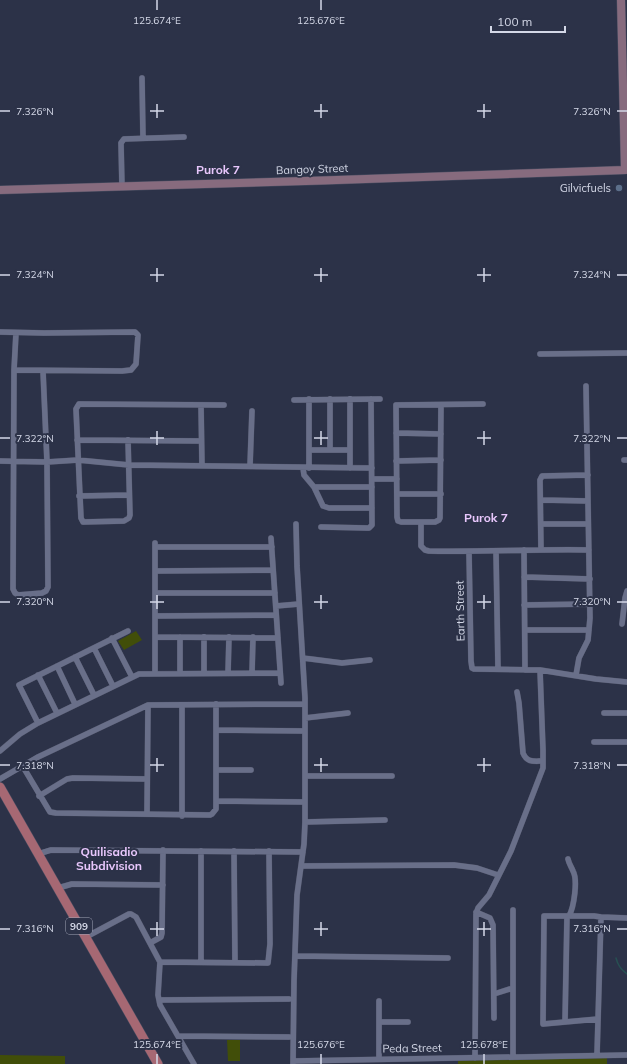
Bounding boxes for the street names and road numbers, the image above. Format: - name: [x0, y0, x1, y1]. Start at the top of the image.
- street label: Bangoy Street: [276, 161, 349, 177]
- street label: Earth Street: [452, 580, 468, 642]
- road number: 909: [66, 918, 92, 934]
- street label: Peda Street: [382, 1040, 442, 1056]

